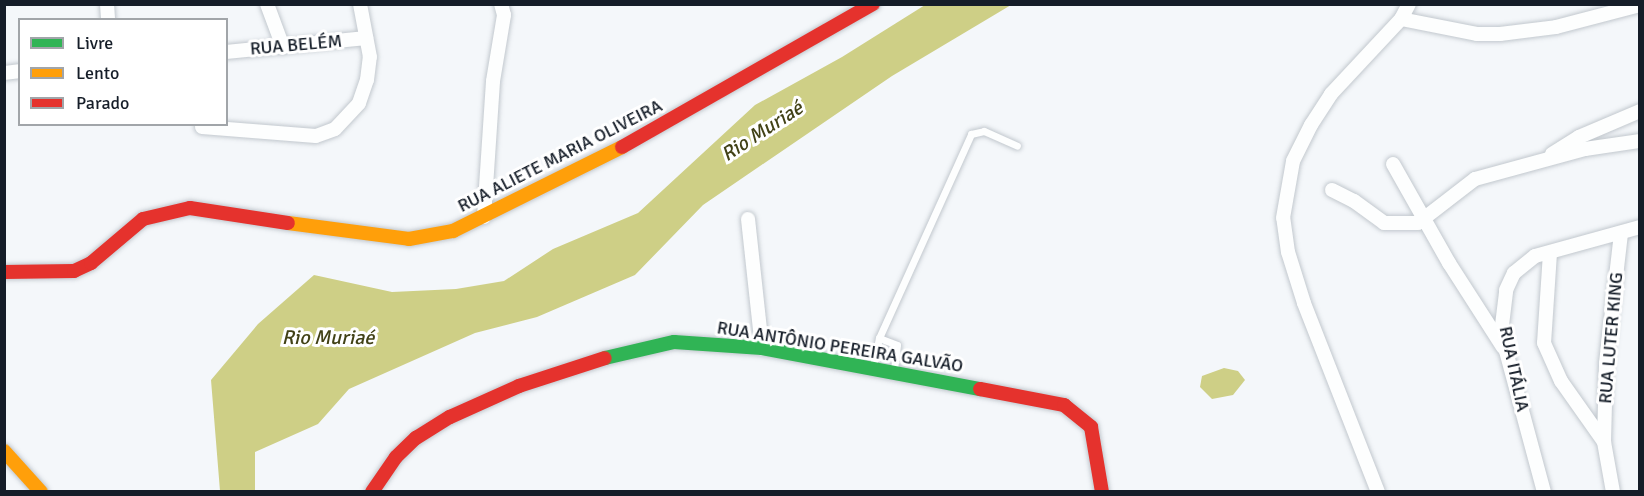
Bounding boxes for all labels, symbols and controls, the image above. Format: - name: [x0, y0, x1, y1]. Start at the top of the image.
- legend: [18, 18, 228, 126]
- street label: RUA BELÉM: [249, 30, 343, 60]
- text: Livre: [76, 32, 113, 54]
- text: Lento: [76, 62, 119, 84]
- text: Parado: [76, 92, 129, 114]
- street label: RUA ALIETE MARIA OLIVEIRA: [454, 95, 666, 217]
- water label: Rio Muriaé: [717, 96, 807, 166]
- street label: RUA LUTER KING: [1594, 271, 1628, 405]
- street label: RUA ANTÔNIO PEREIRA GALVÃO: [715, 317, 965, 377]
- street label: RUA ITÁLIA: [1494, 324, 1534, 414]
- water label: Rio Muriaé: [282, 325, 374, 349]

